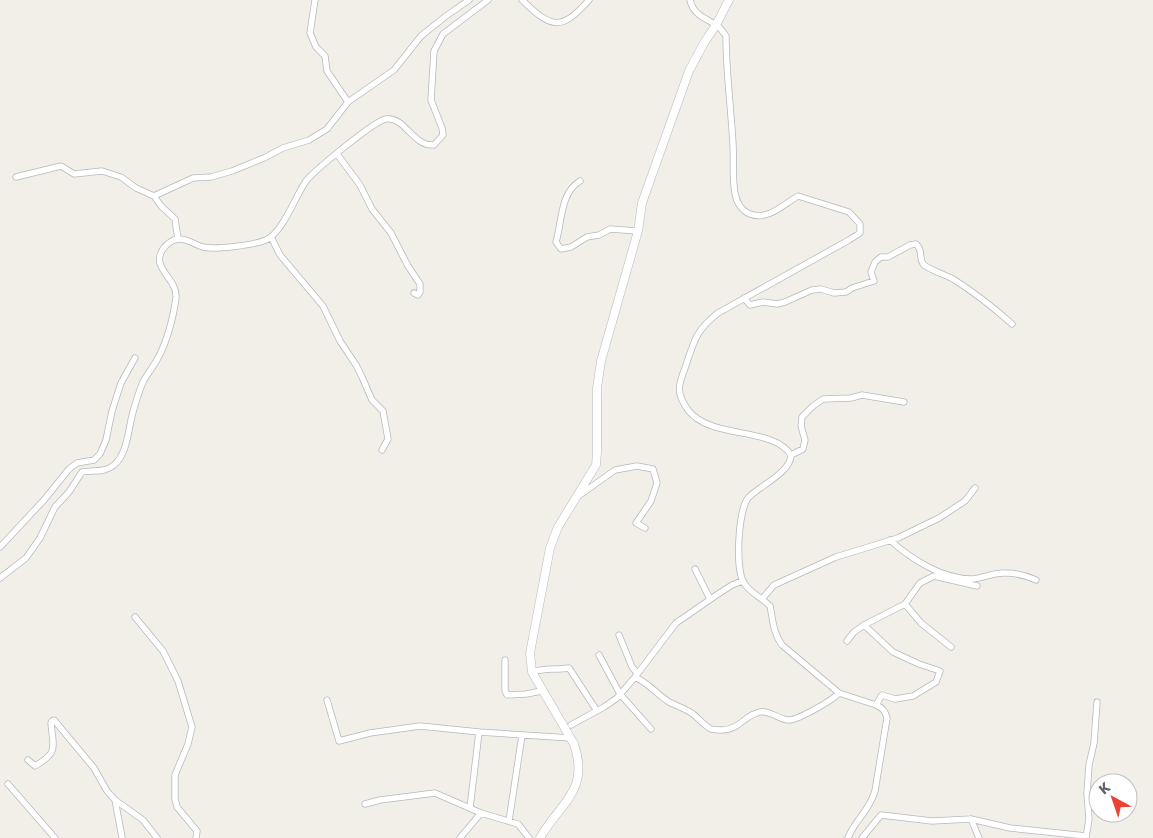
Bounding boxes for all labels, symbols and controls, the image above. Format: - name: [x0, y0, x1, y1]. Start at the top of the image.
- north arrow: [1088, 773, 1138, 823]
- text: K: [1094, 777, 1115, 799]

